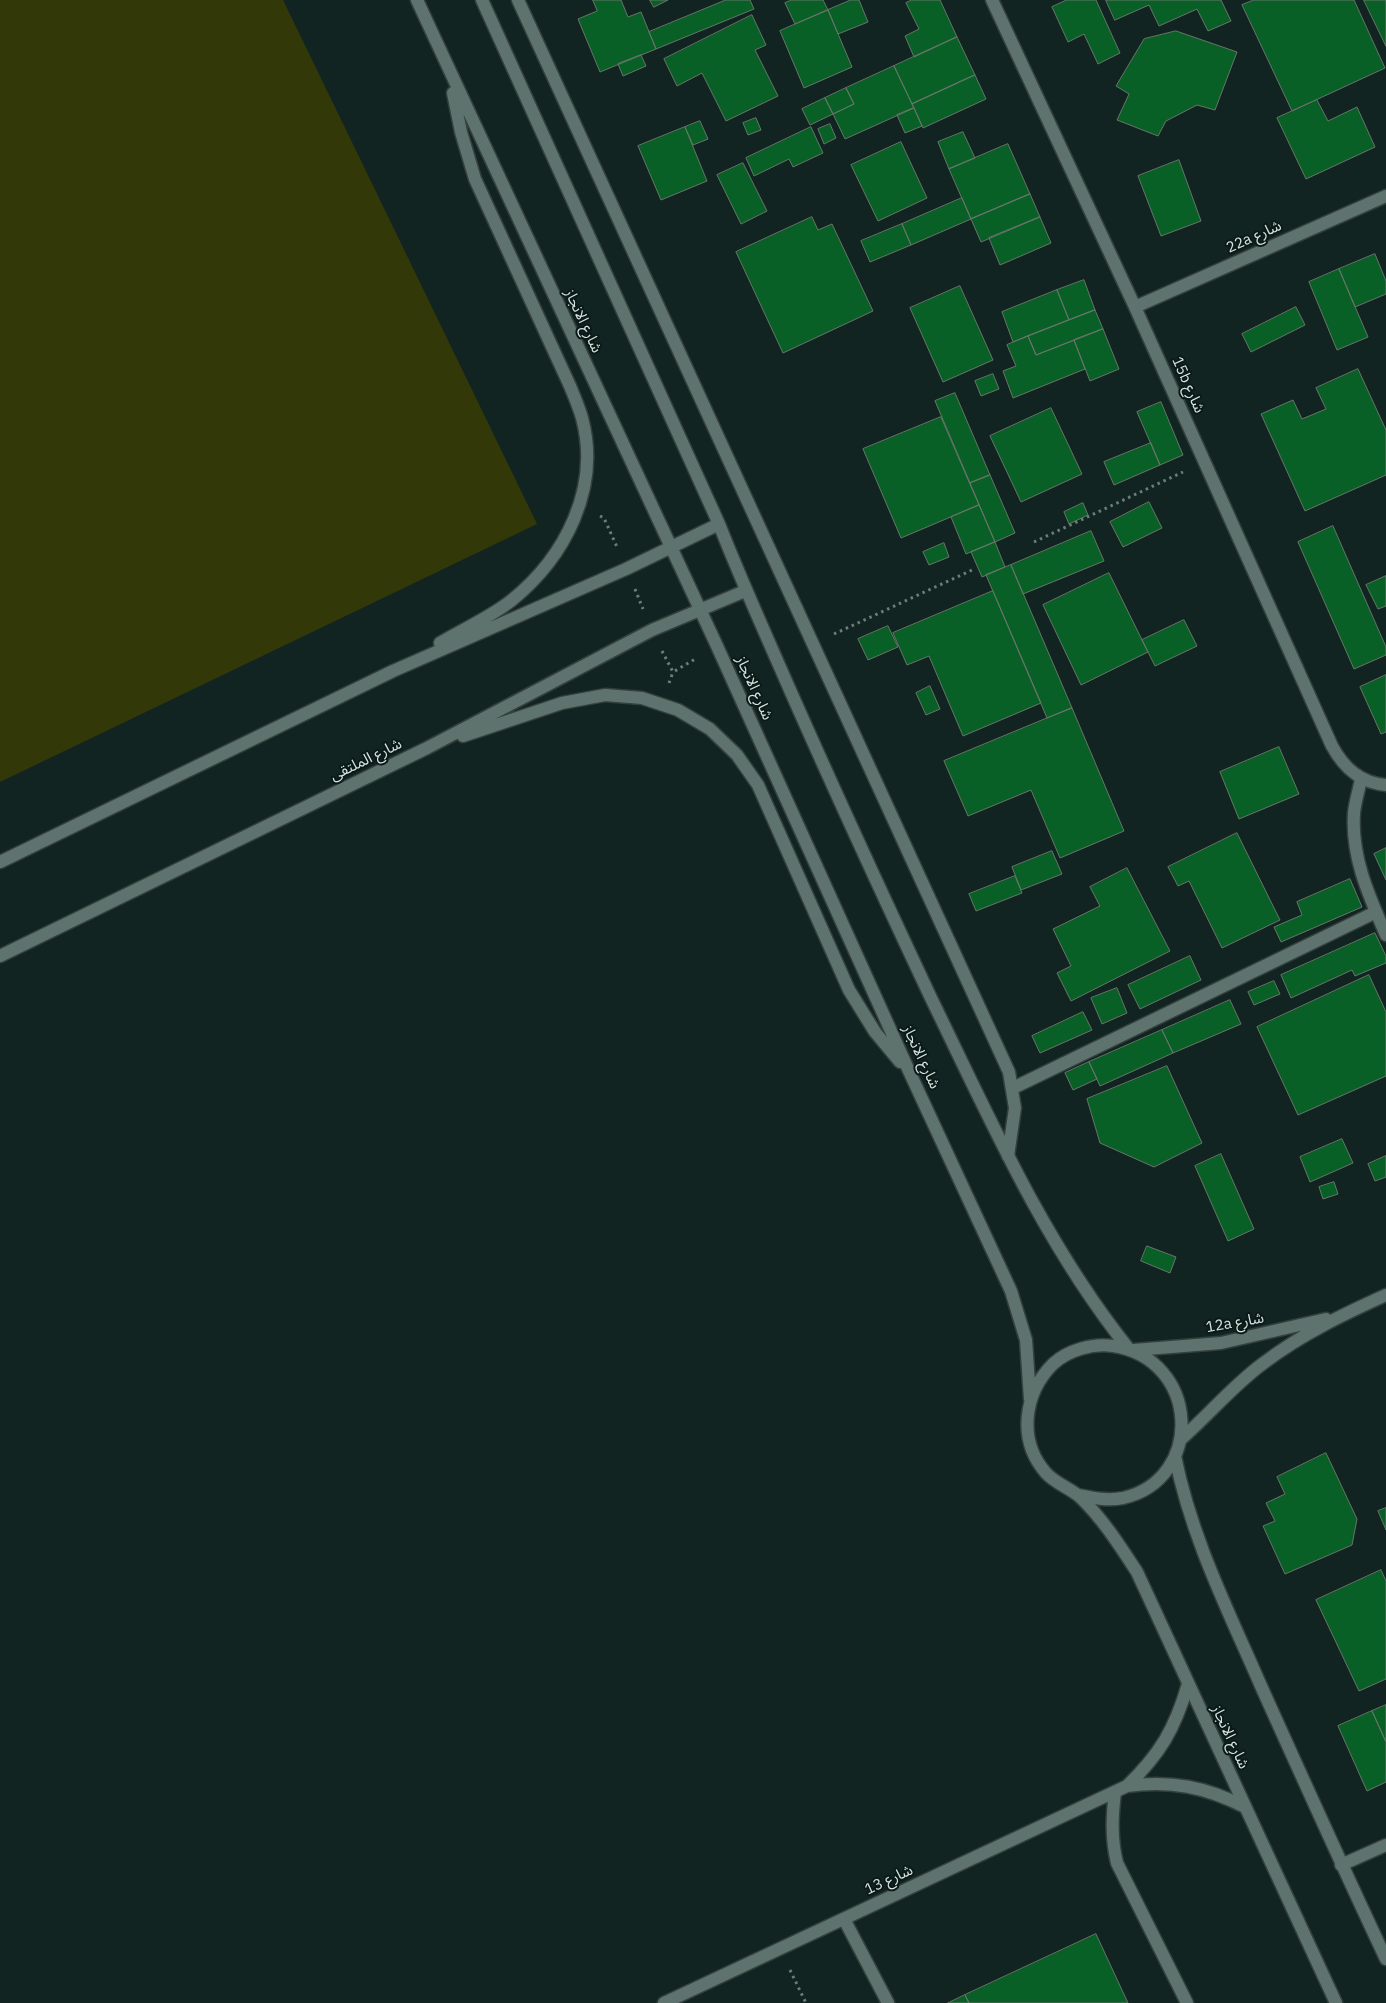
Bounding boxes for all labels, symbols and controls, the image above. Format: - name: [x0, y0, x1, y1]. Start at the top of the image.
- street label: 22a شارع: [1223, 217, 1285, 257]
- street label: شارع الانجاز: [560, 286, 606, 356]
- street label: 15b شارع: [1168, 354, 1208, 416]
- street label: شارع الانجاز: [732, 653, 776, 723]
- street label: شارع الملتقى: [327, 735, 405, 785]
- street label: شارع الانجاز: [898, 1022, 944, 1092]
- street label: 12a شارع: [1204, 1309, 1266, 1337]
- street label: شارع الانجاز: [1207, 1702, 1253, 1772]
- street label: شارع 13: [862, 1861, 916, 1899]

